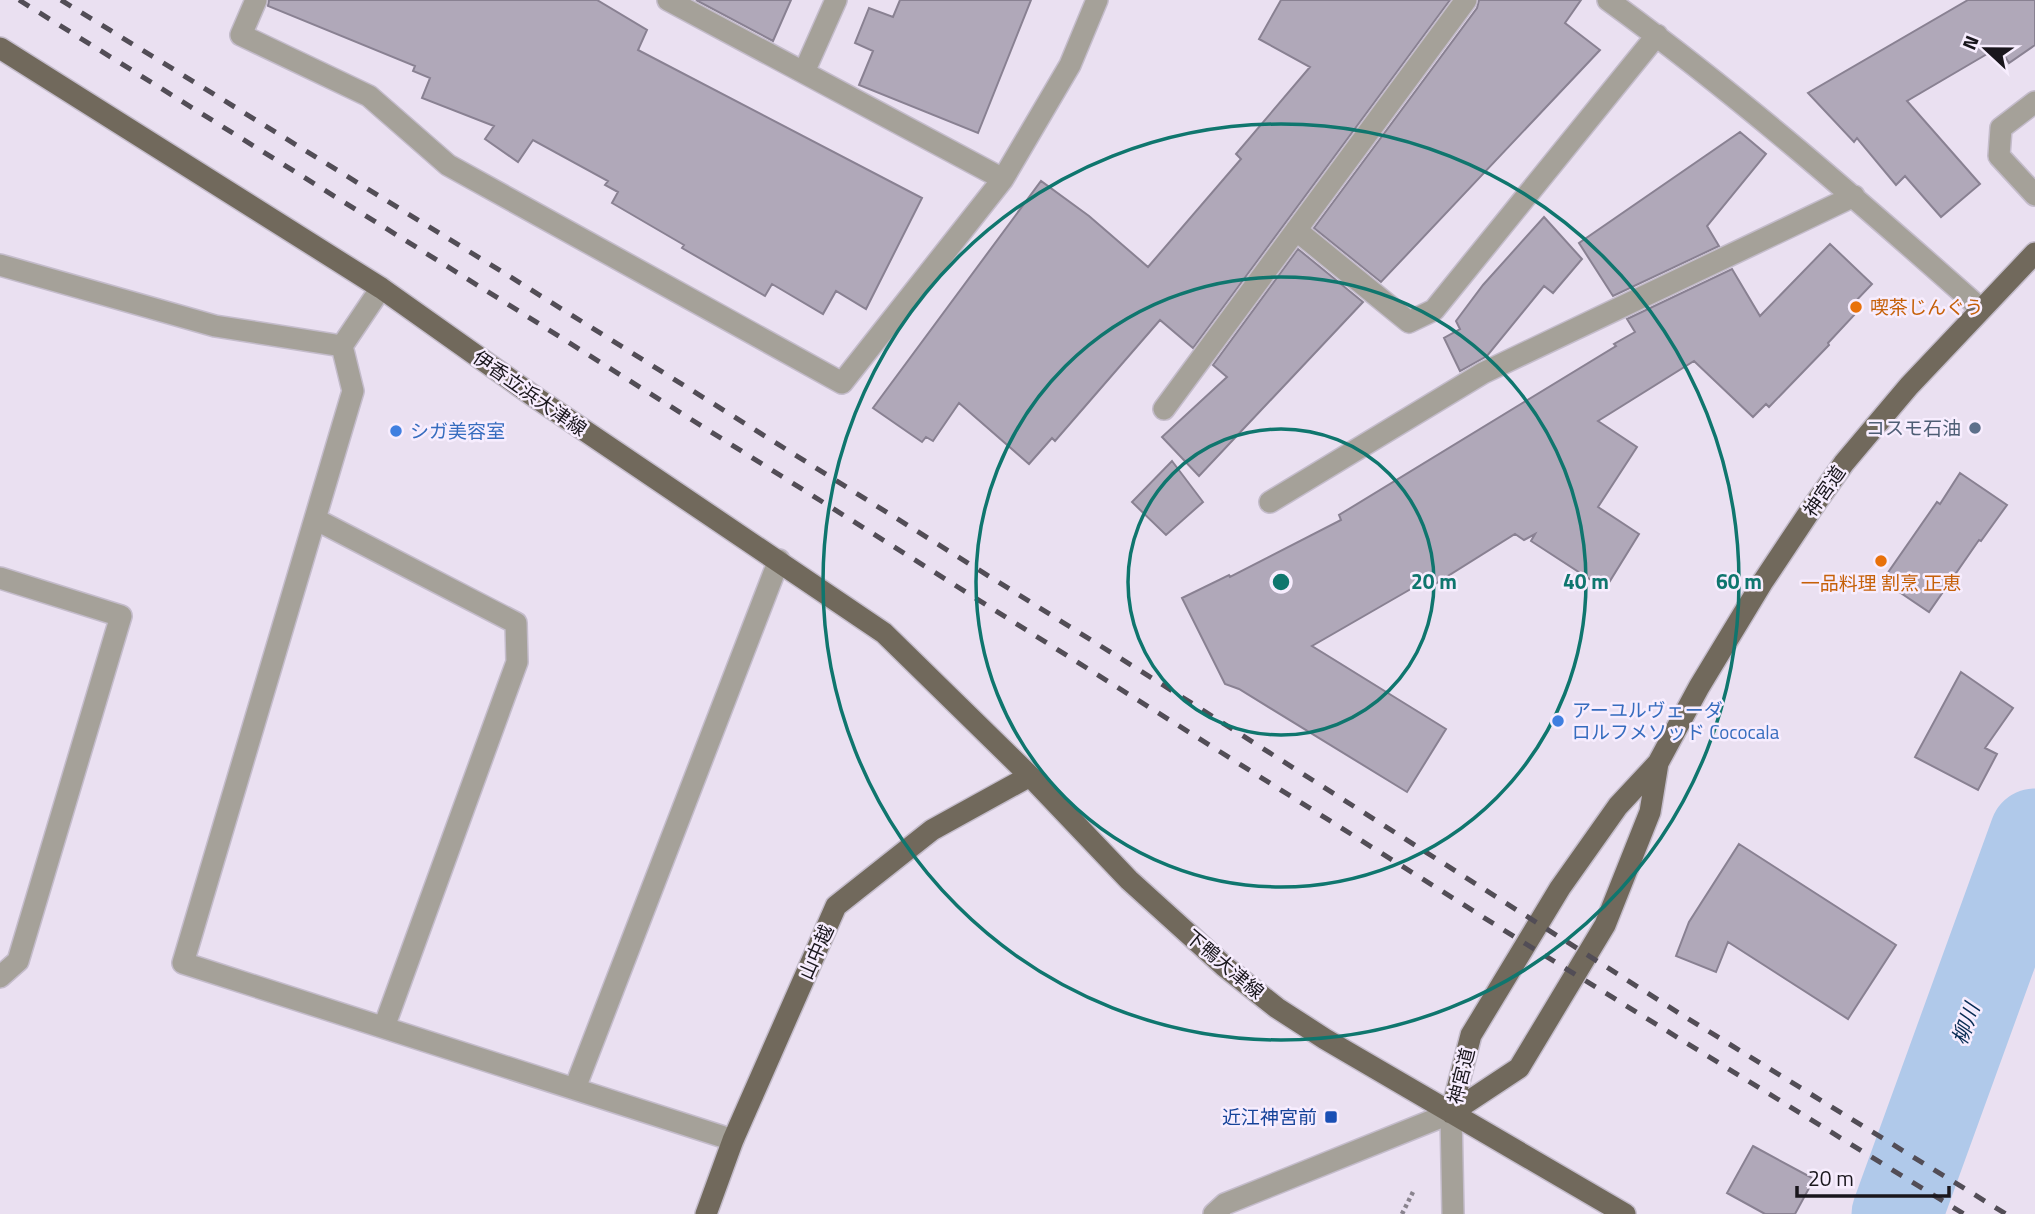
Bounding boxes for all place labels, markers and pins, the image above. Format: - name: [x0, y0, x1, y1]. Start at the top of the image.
- place label: 喫茶じんぐう: [1870, 292, 1984, 321]
- marker: 喫茶じんぐう: [1848, 299, 1864, 315]
- place label: コスモ石油: [1866, 413, 1961, 442]
- place label: シガ美容室: [410, 416, 505, 445]
- marker: コスモ石油: [1967, 420, 1983, 436]
- marker: シガ美容室: [388, 423, 404, 439]
- marker: 一品料理 割烹 正恵: [1873, 553, 1889, 569]
- place label: 一品料理 割烹 正恵: [1801, 568, 1961, 597]
- centre of rings: [1269, 570, 1293, 594]
- place label: アーユルヴェーダ ロルフメソッド Cococala: [1572, 695, 1780, 746]
- marker: アーユルヴェーダ ロルフメソッド Cococala: [1550, 713, 1566, 729]
- place label: 近江神宮前: [1222, 1102, 1317, 1131]
- marker: 近江神宮前: [1323, 1109, 1339, 1125]

